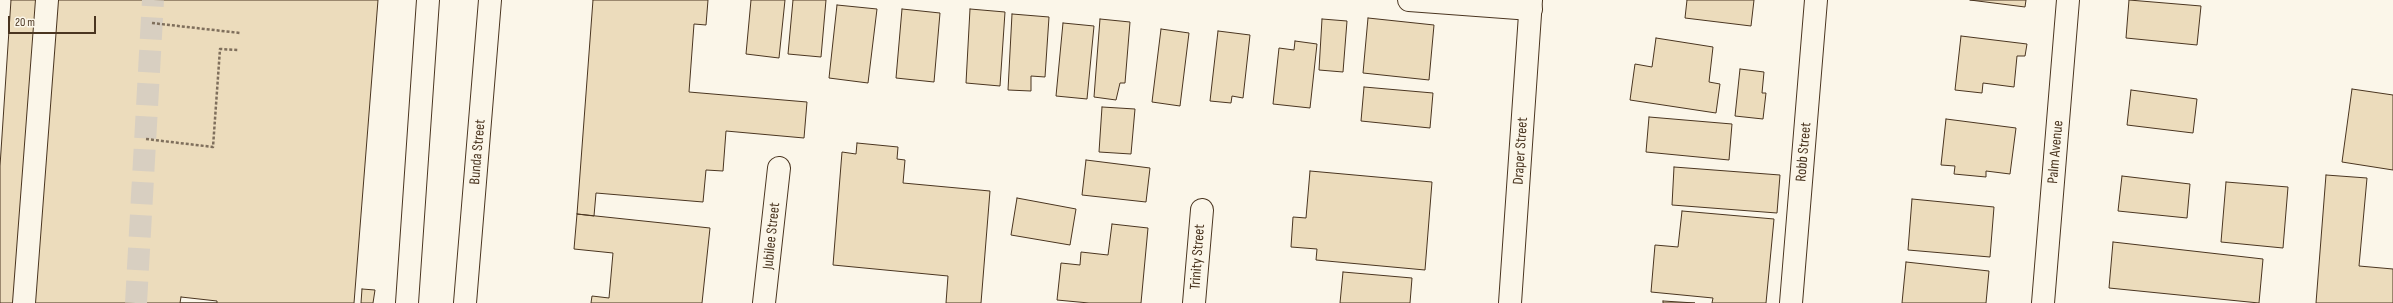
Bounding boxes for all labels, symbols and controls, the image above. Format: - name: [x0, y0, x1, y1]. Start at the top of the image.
- scale bar: [10, 8, 98, 34]
- text: 20 m: [15, 15, 35, 30]
- street label: Draper Street: [1510, 117, 1532, 185]
- street label: Bunda Street: [466, 119, 490, 185]
- street label: Palm Avenue: [2044, 120, 2068, 184]
- street label: Robb Street: [1792, 122, 1816, 182]
- street label: Jubilee Street: [760, 202, 784, 270]
- street label: Trinity Street: [1187, 224, 1209, 290]

